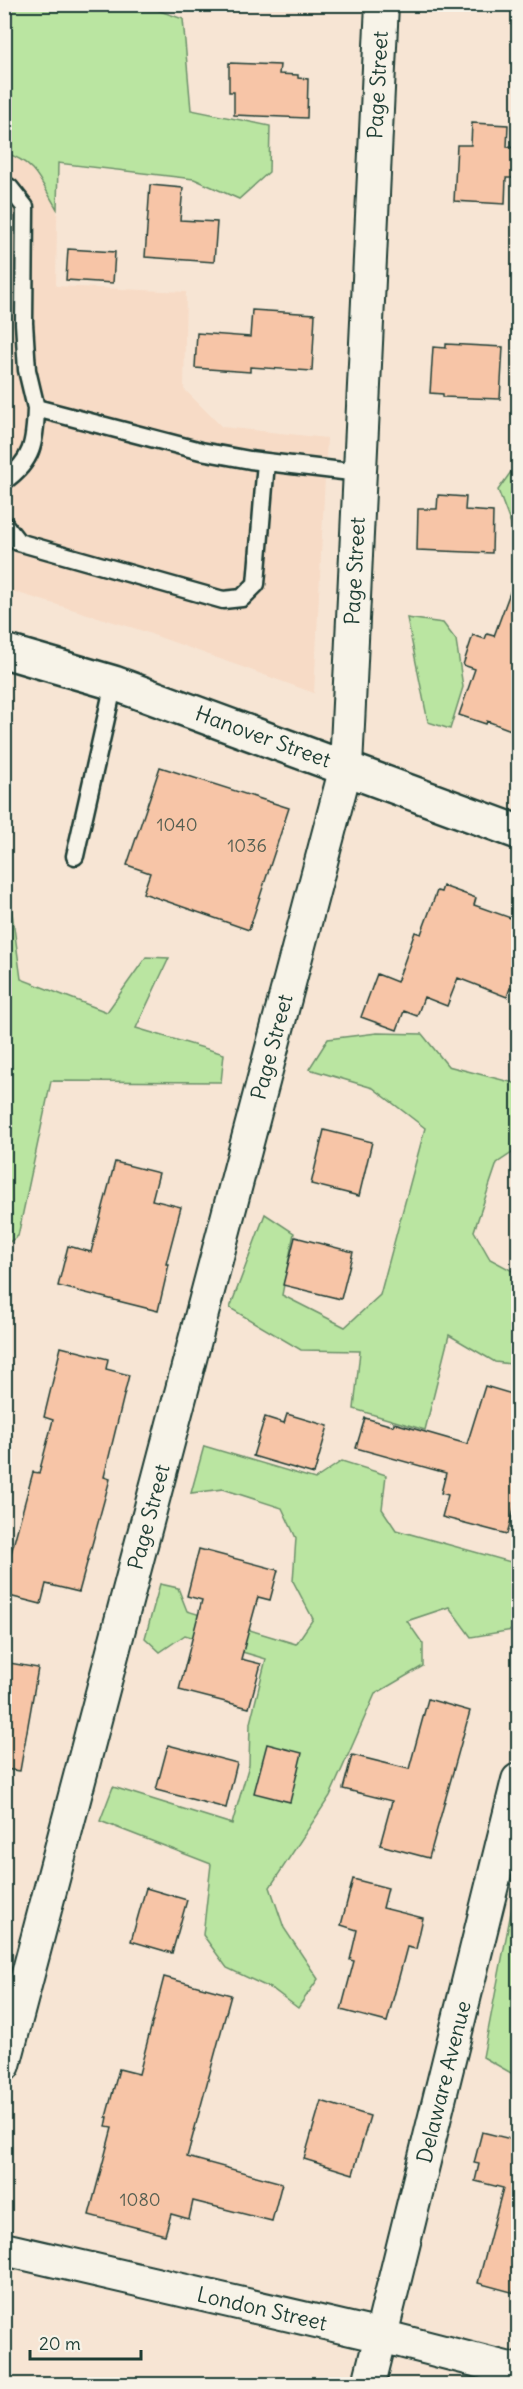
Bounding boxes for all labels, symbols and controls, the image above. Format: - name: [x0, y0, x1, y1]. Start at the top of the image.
- street label: Page Street: [361, 30, 394, 140]
- street label: Page Street: [338, 516, 371, 626]
- street label: Hanover Street: [192, 700, 335, 774]
- house number: 1040: [156, 813, 198, 836]
- house number: 1036: [227, 834, 267, 857]
- street label: Page Street: [244, 991, 299, 1103]
- street label: Page Street: [121, 1461, 176, 1573]
- street label: Delaware Avenue: [410, 1998, 477, 2166]
- house number: 1080: [119, 2188, 161, 2211]
- street label: London Street: [195, 2280, 330, 2337]
- scale bar: [30, 2323, 141, 2361]
- text: 20 m: [39, 2332, 81, 2355]

